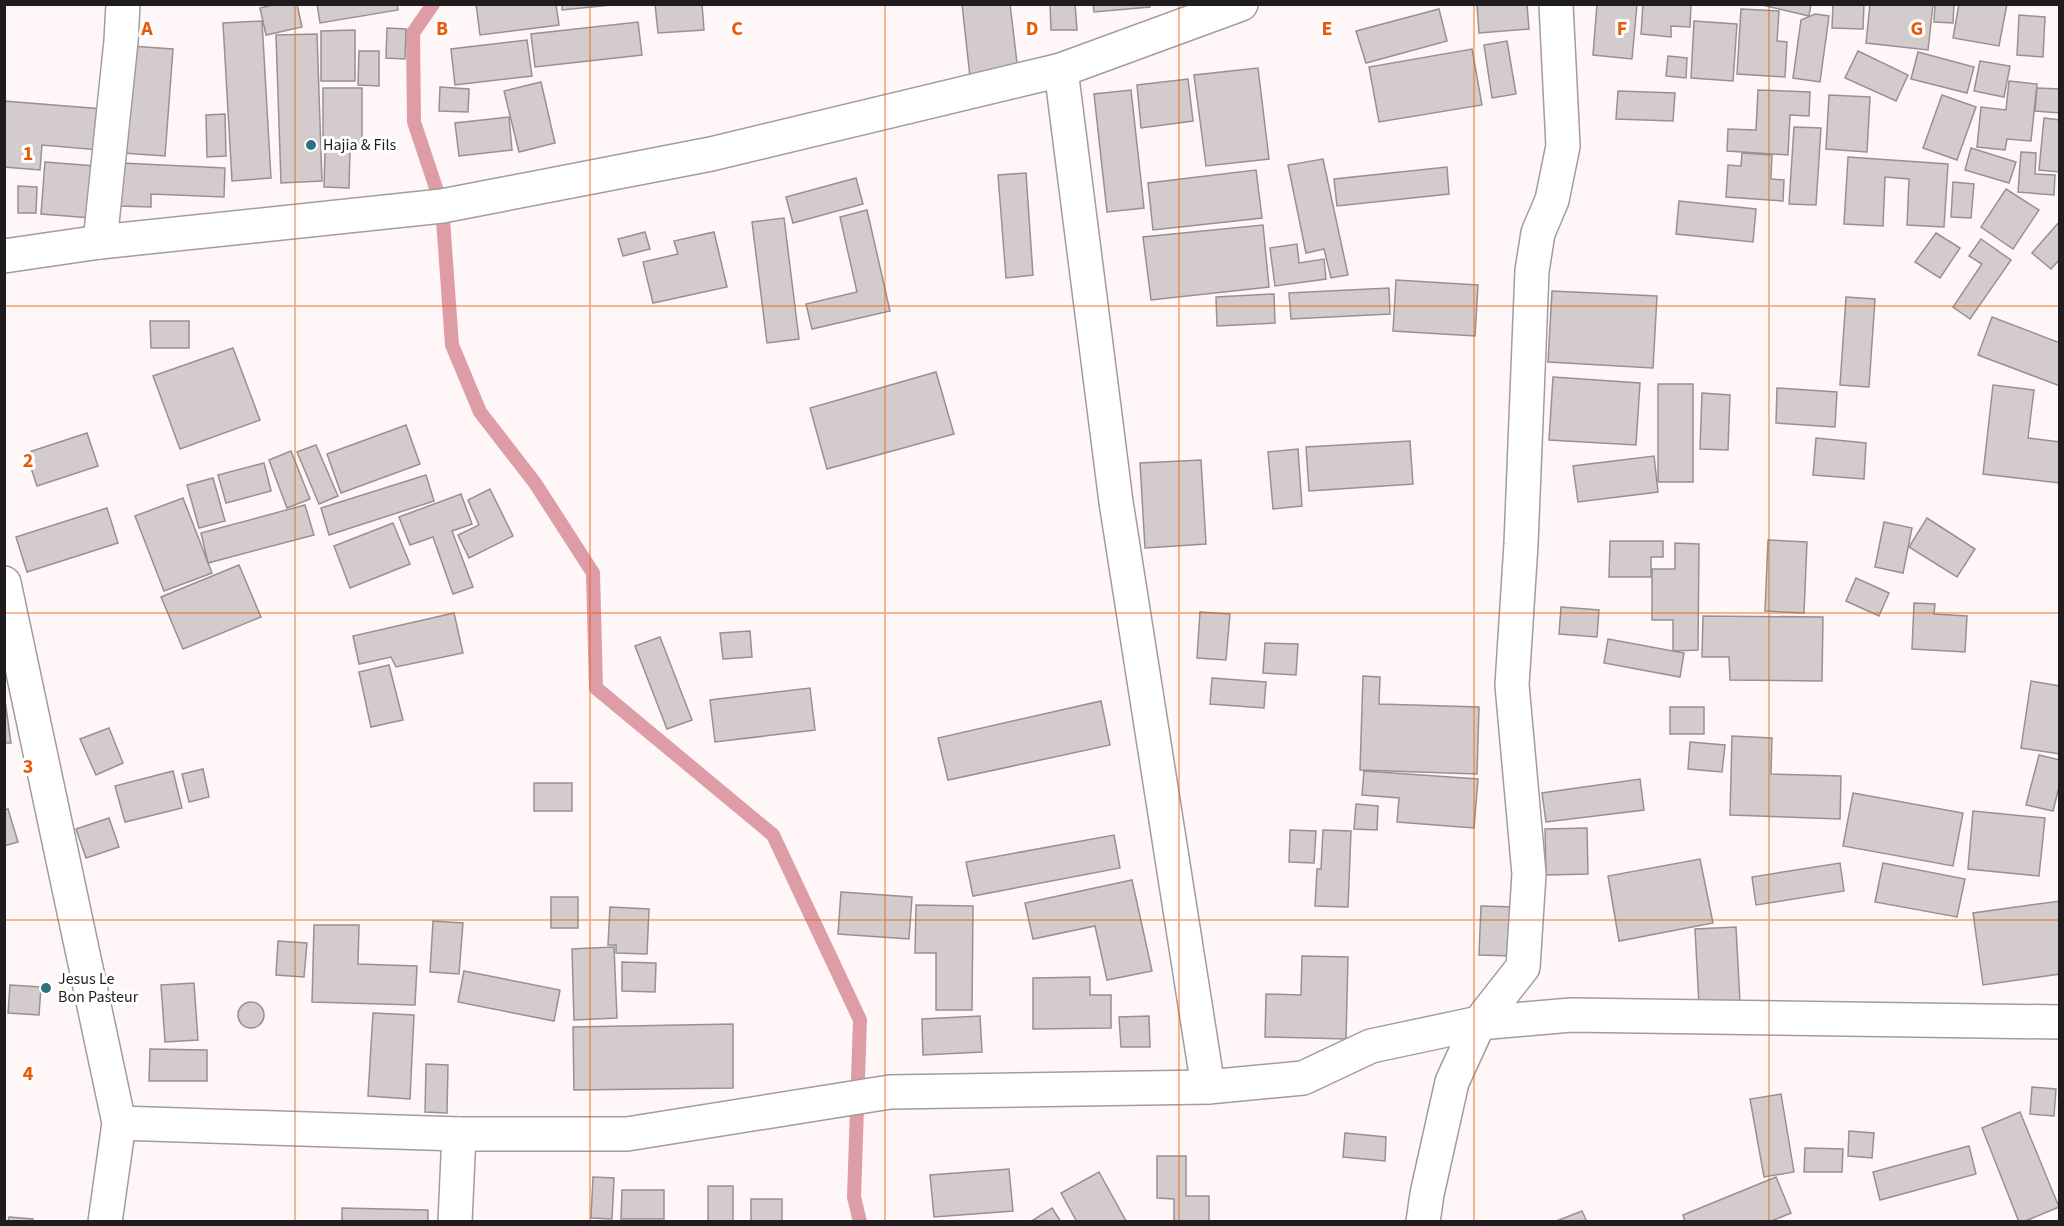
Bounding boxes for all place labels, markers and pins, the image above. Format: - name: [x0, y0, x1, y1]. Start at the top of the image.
- place label: Hajia & Fils: [323, 134, 397, 156]
- marker: Hajia & Fils: [304, 138, 318, 152]
- place label: Jesus Le Bon Pasteur: [58, 968, 139, 1008]
- marker: Jesus Le Bon Pasteur: [39, 981, 53, 995]

